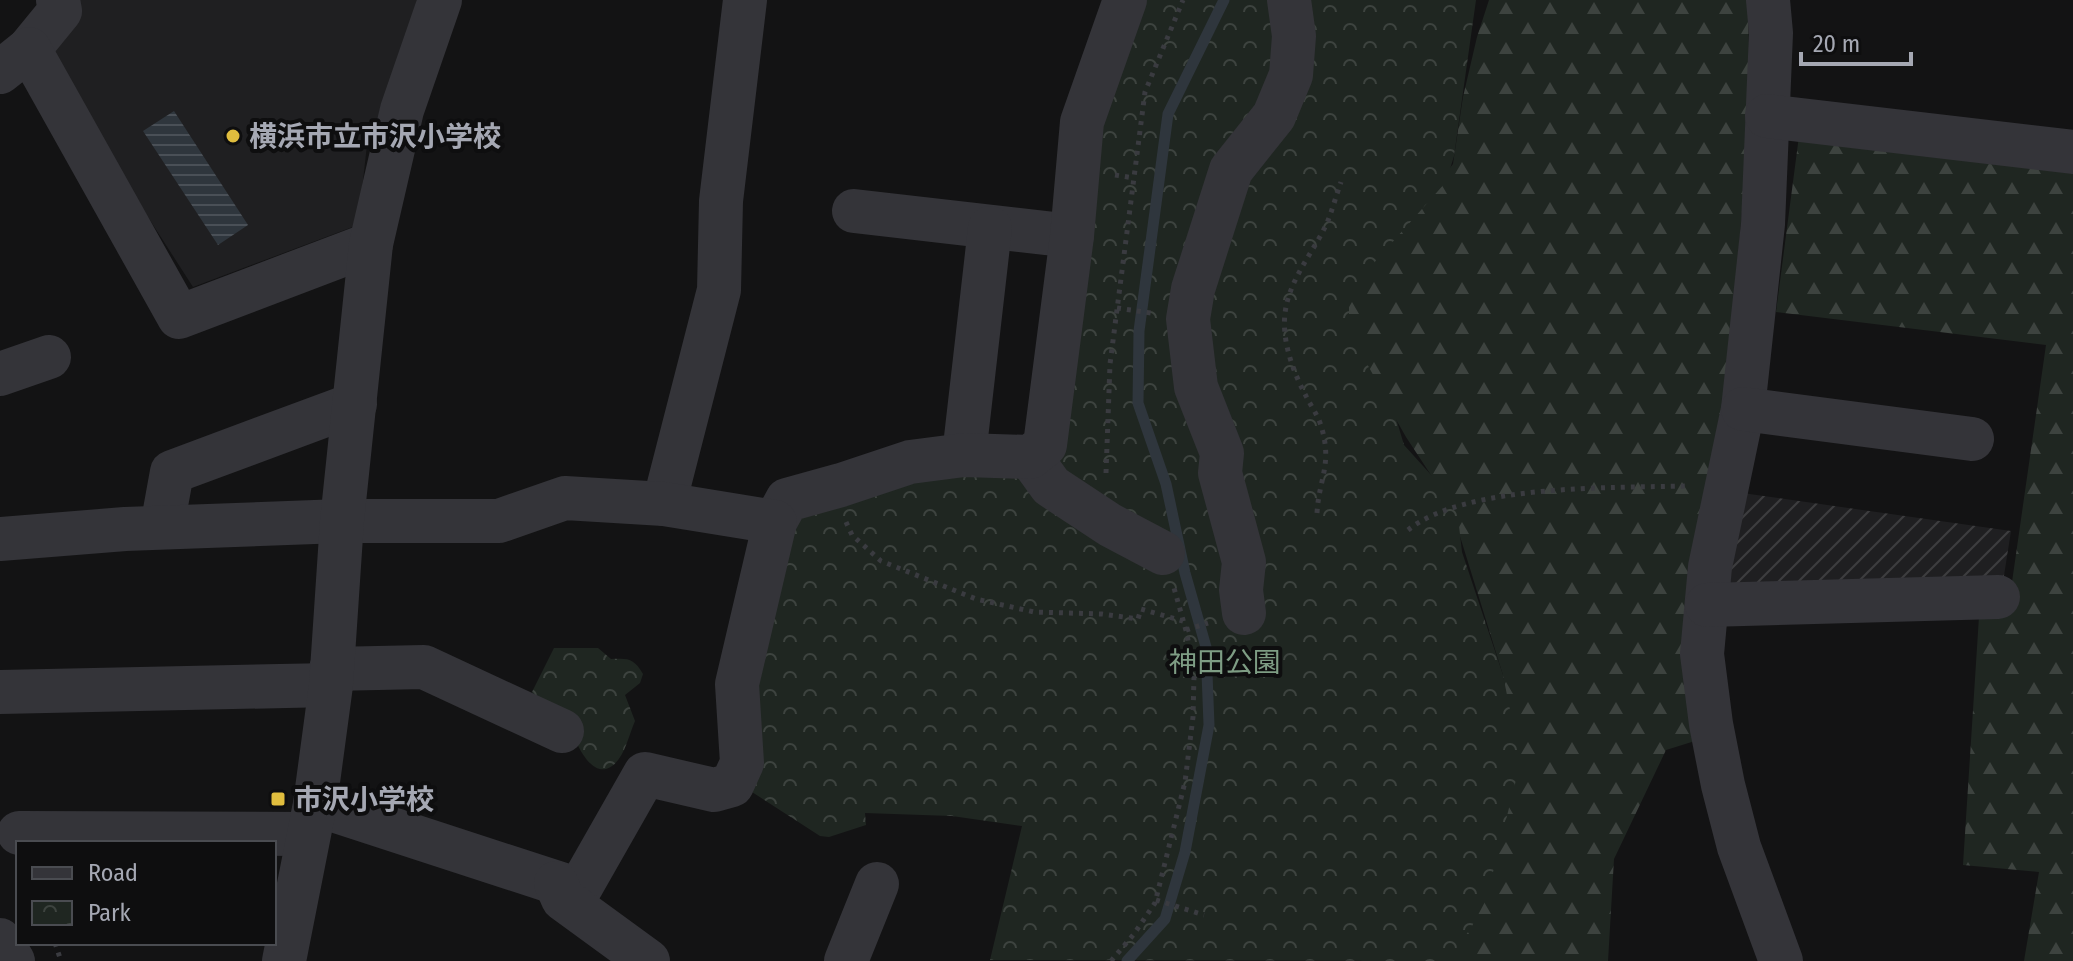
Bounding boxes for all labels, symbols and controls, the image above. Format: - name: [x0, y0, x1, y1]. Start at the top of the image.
- scale bar: [1801, 16, 1911, 66]
- text: 20 m: [1813, 30, 1860, 58]
- place label: 横浜市立市沢小学校: [249, 120, 501, 153]
- marker: 横浜市立市沢小学校: [224, 127, 242, 145]
- park label: 神田公園: [1169, 646, 1281, 679]
- place label: 市沢小学校: [294, 783, 434, 816]
- marker: 市沢小学校: [269, 790, 287, 808]
- legend: [16, 841, 276, 945]
- text: Road: [88, 859, 138, 887]
- text: Park: [88, 899, 131, 927]

